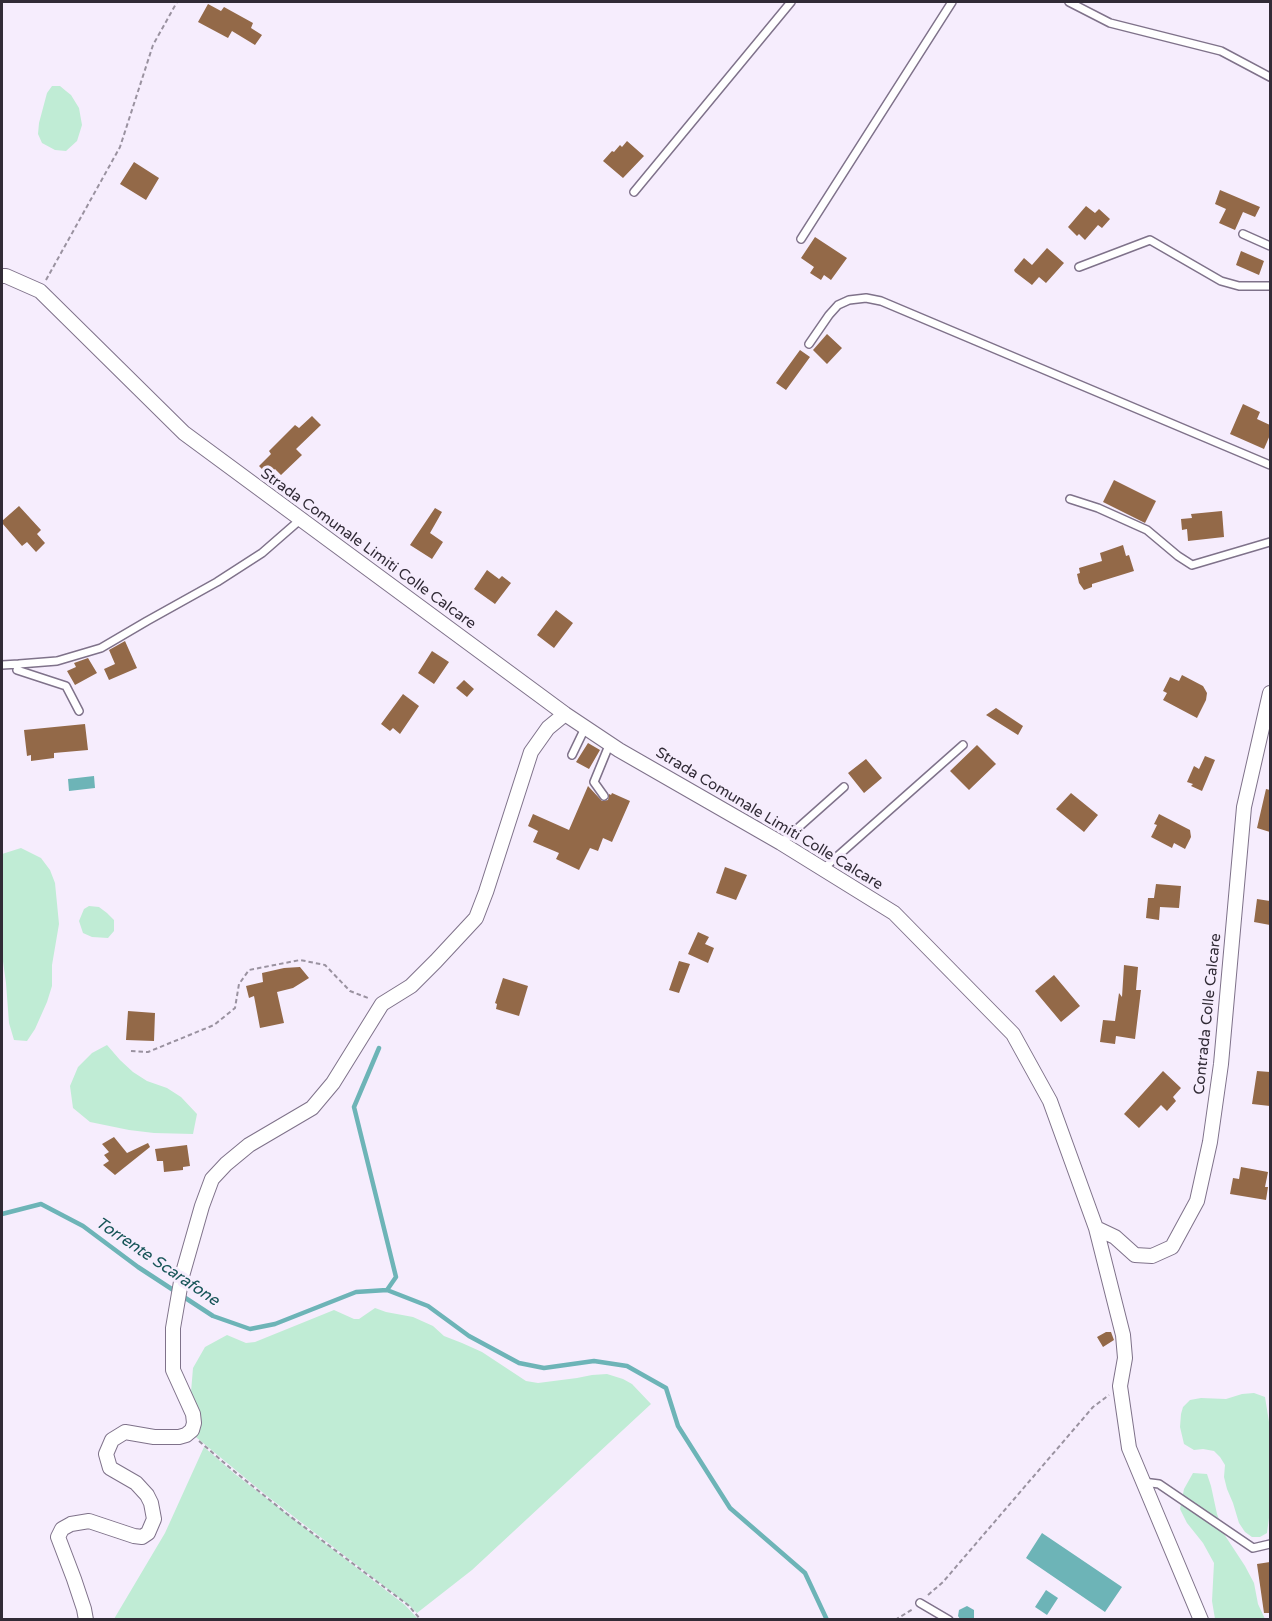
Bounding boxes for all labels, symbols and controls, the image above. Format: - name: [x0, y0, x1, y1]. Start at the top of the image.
- street label: Strada Comunale Limiti Colle Calcare: [257, 465, 479, 633]
- street label: Strada Comunale Limiti Colle Calcare: [652, 744, 886, 894]
- street label: Contrada Colle Calcare: [1191, 932, 1225, 1096]
- water label: Torrente Scarafone: [92, 1214, 222, 1310]

